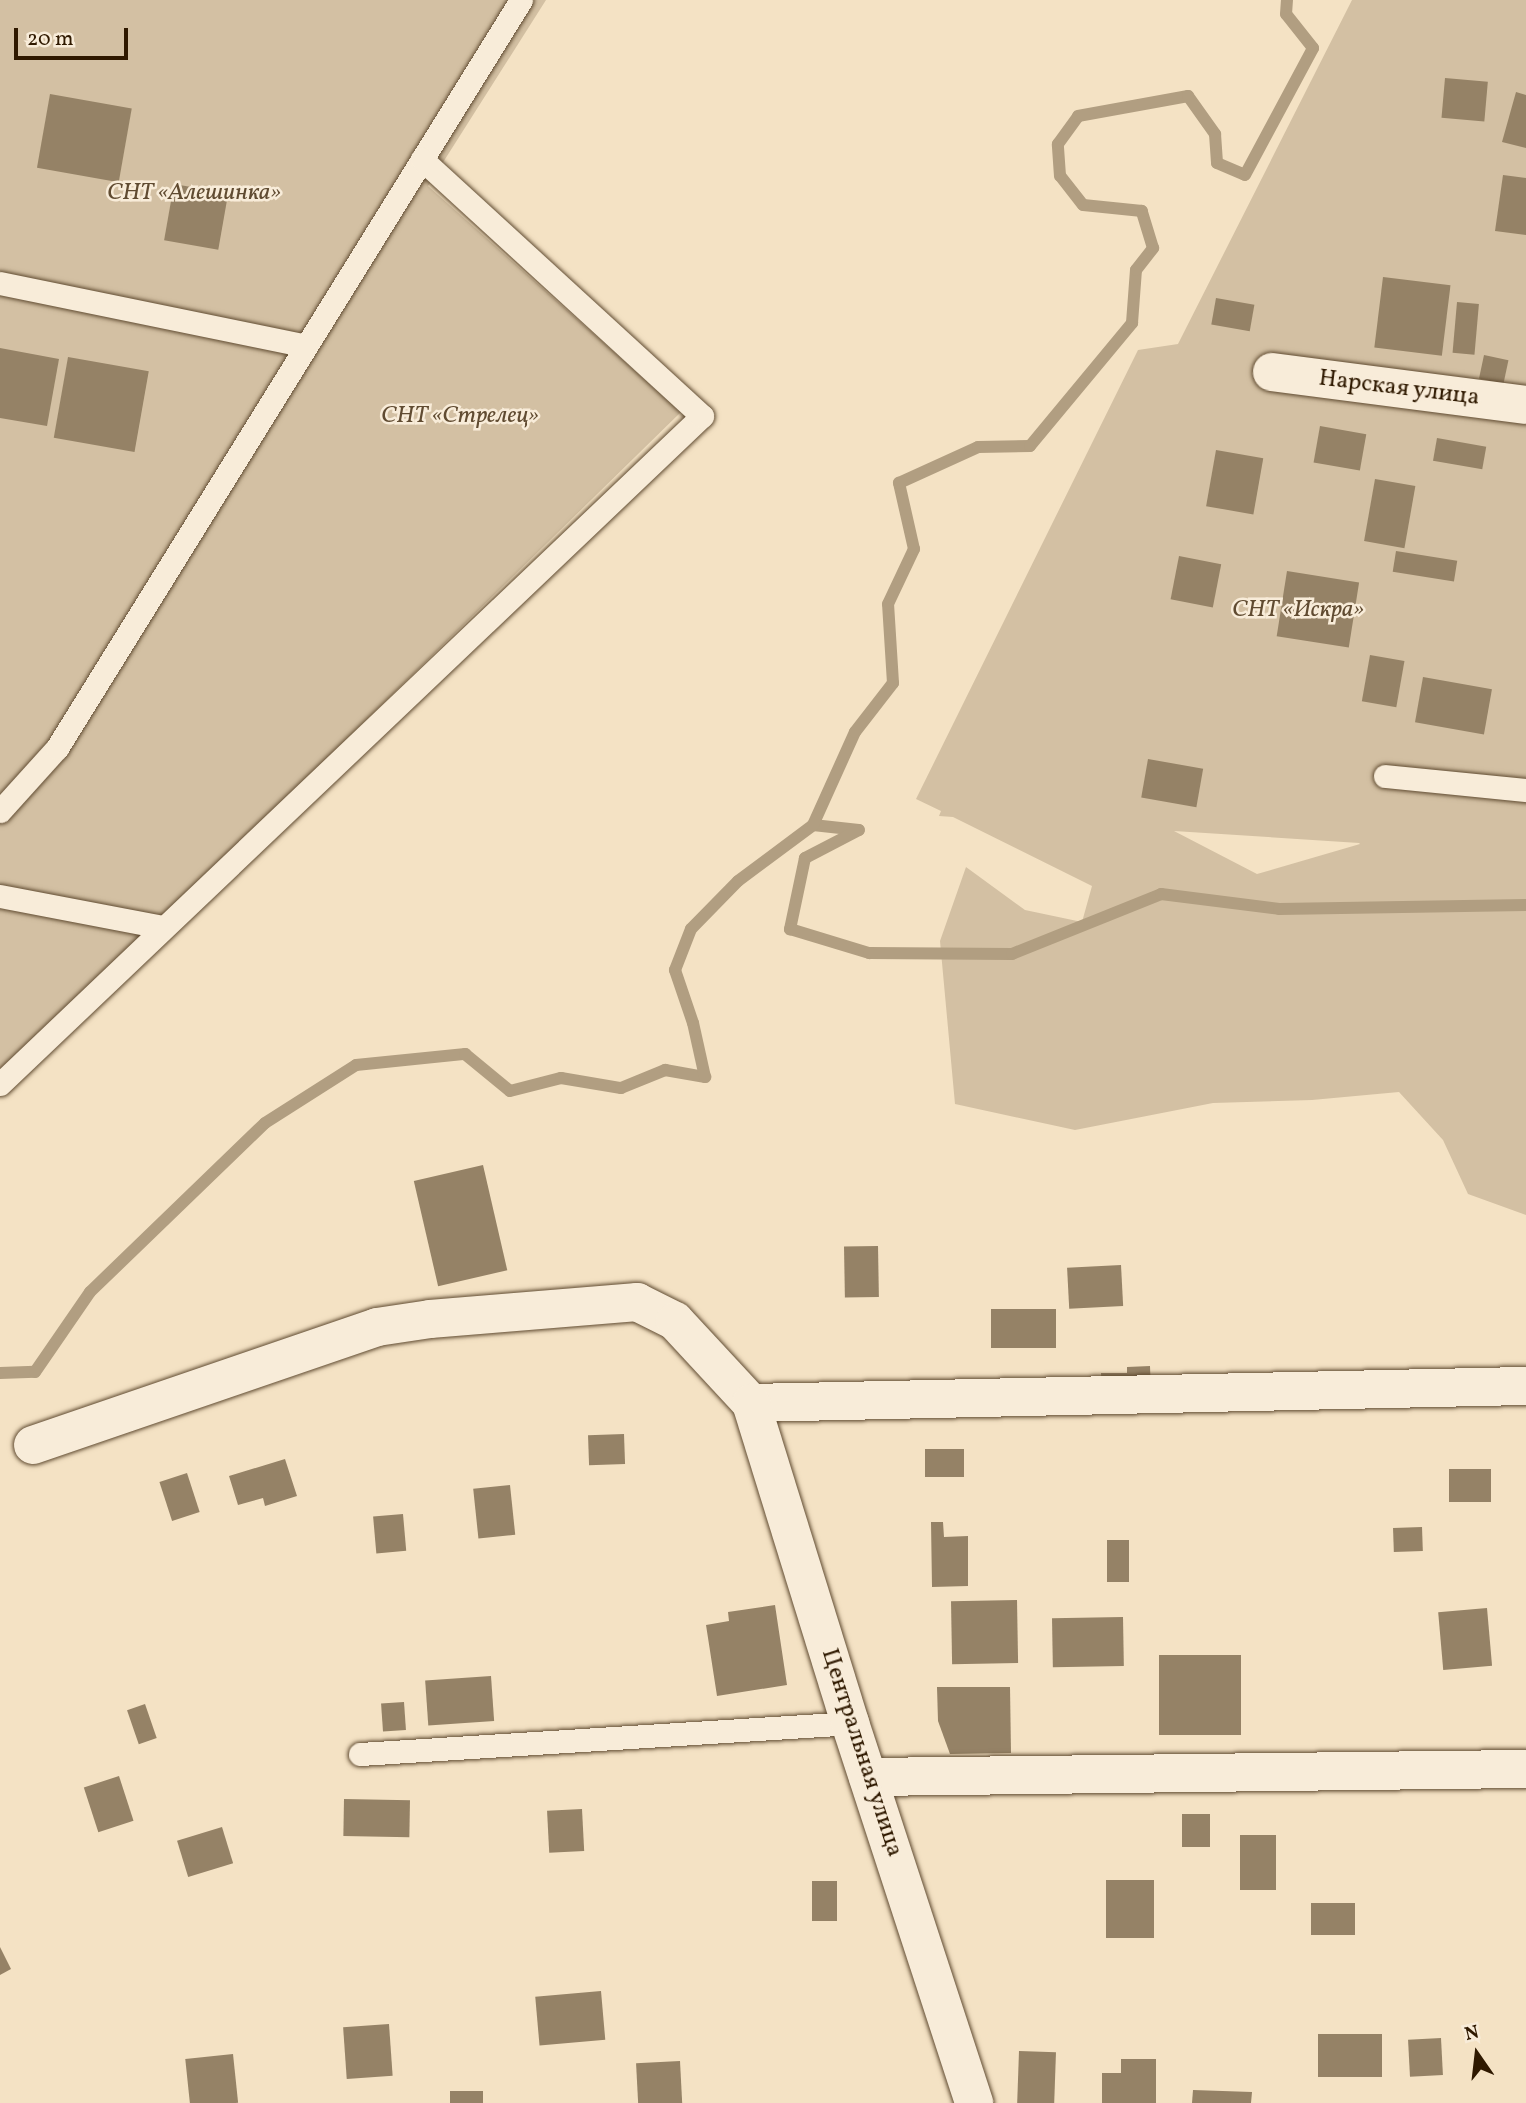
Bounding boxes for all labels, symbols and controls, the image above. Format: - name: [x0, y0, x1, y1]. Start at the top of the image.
- scale bar: [18, 14, 131, 58]
- text: 20 m: [27, 25, 73, 54]
- park label: СНТ «Алешинка»: [107, 180, 281, 208]
- street label: Нарская улица: [1317, 365, 1481, 413]
- park label: СНТ «Стрелец»: [381, 403, 539, 431]
- park label: СНТ «Искра»: [1232, 597, 1364, 625]
- street label: Центральная улица: [814, 1645, 908, 1861]
- north arrow: [1442, 2019, 1512, 2089]
- text: N: [1462, 2019, 1482, 2048]

